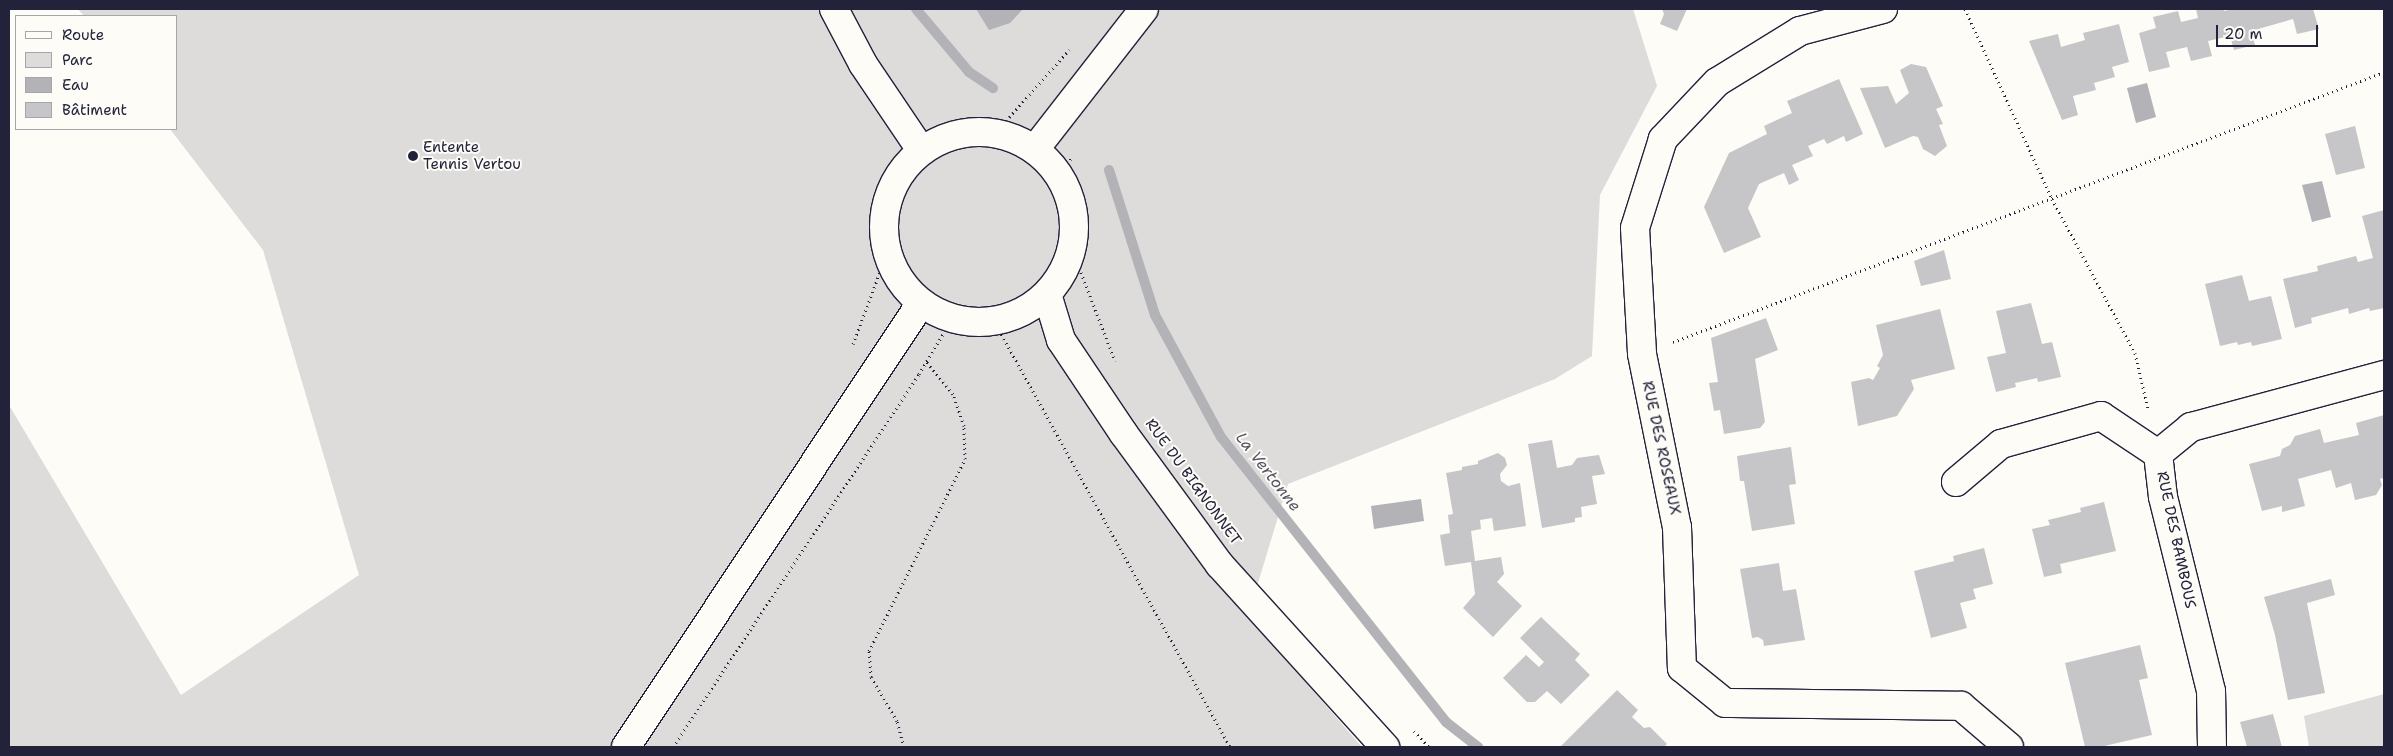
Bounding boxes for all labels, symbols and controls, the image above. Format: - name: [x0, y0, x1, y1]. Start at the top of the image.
- legend: [15, 15, 178, 130]
- scale bar: [2218, 15, 2320, 47]
- text: 20 m: [2224, 24, 2263, 44]
- text: Route: [62, 25, 104, 45]
- text: Parc: [62, 50, 93, 70]
- text: Eau: [62, 75, 89, 95]
- text: Bâtiment: [62, 100, 127, 120]
- place label: Entente Tennis Vertou: [423, 138, 521, 173]
- marker: Entente Tennis Vertou: [407, 150, 419, 162]
- street label: RUE DES ROSEAUX: [1638, 379, 1684, 517]
- street label: RUE DU BIGNONNET: [1141, 415, 1245, 549]
- water label: La Vertonne: [1231, 429, 1305, 515]
- street label: RUE DES BAMBOUS: [2153, 470, 2199, 610]

